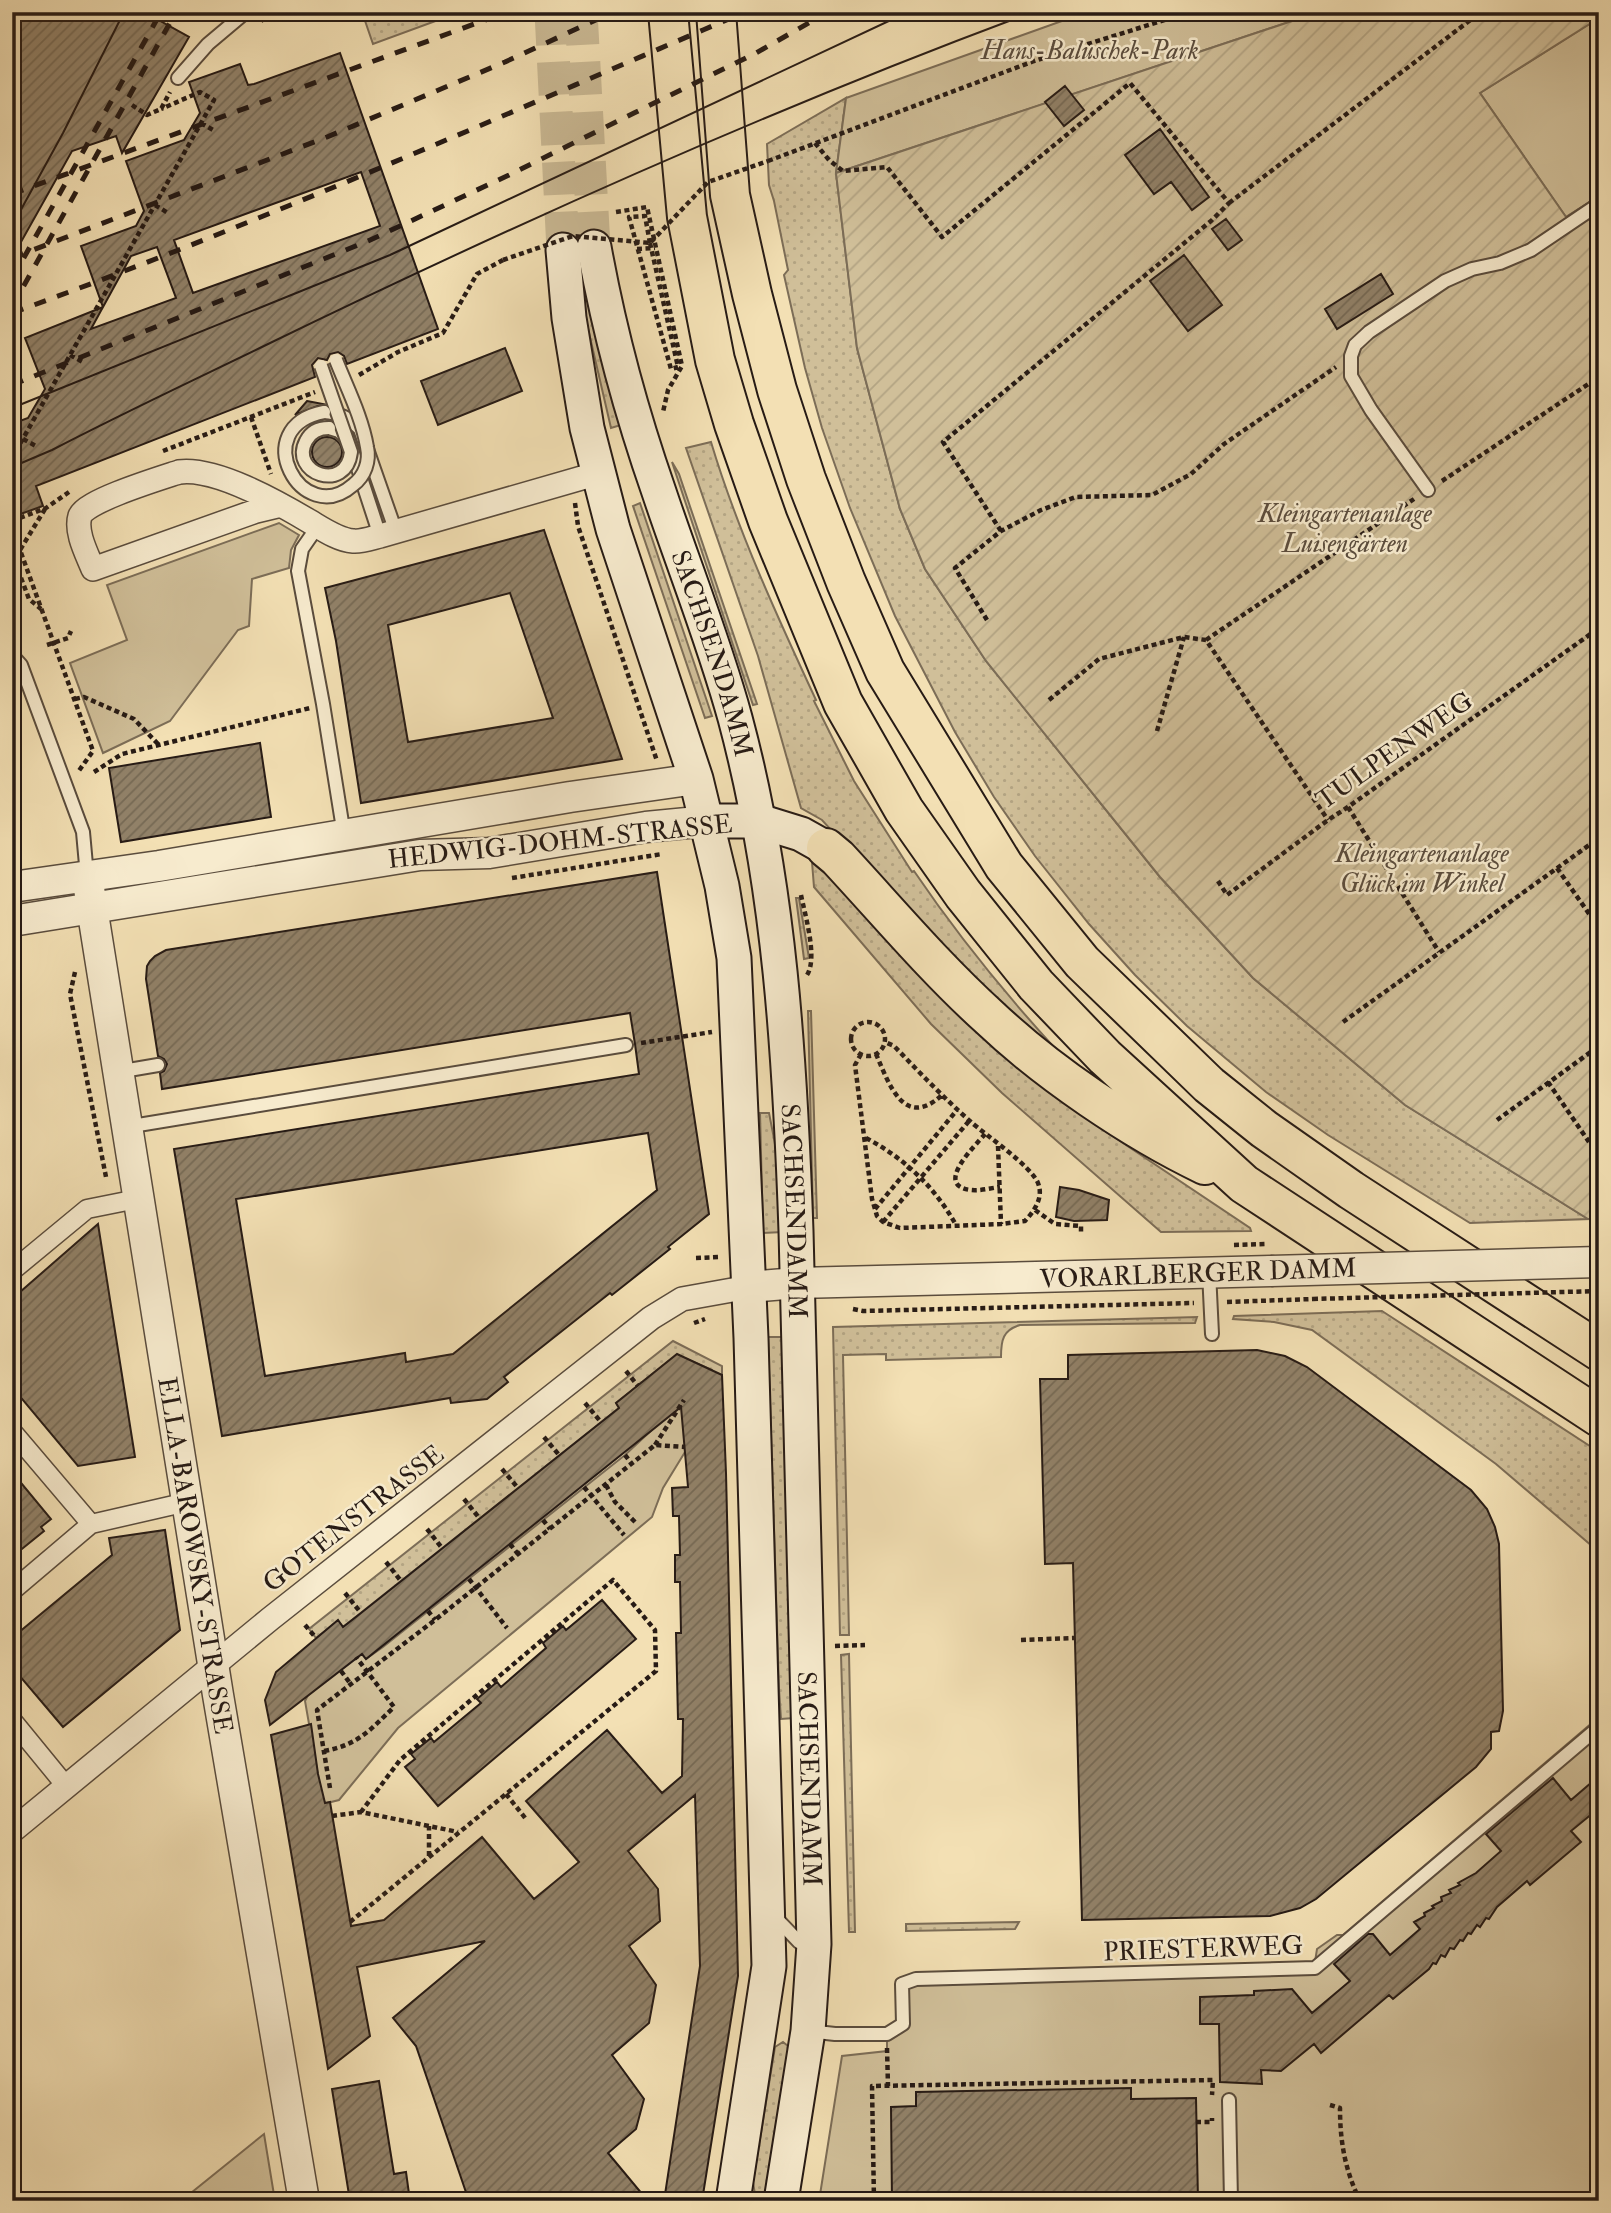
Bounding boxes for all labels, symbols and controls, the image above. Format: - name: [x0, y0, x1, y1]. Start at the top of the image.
- park label: Hans-Baluschek-Park: [980, 35, 1199, 67]
- park label: Kleingartenanlage Luisengärten: [1256, 498, 1432, 560]
- street label: SACHSENDAMM: [664, 546, 759, 760]
- street label: TULPENWEG: [1310, 685, 1479, 817]
- street label: HEDWIG-DOHM-STRASSE: [386, 808, 734, 876]
- park label: Kleingartenanlage Glück im Winkel: [1333, 838, 1509, 900]
- street label: SACHSENDAMM: [773, 1103, 813, 1319]
- street label: VORARLBERGER DAMM: [1039, 1252, 1357, 1296]
- street label: ELLA-BAROWSKY-STRASSE: [150, 1375, 239, 1736]
- street label: GOTENSTRASSE: [257, 1438, 450, 1599]
- street label: SACHSENDAMM: [790, 1671, 828, 1887]
- street label: PRIESTERWEG: [1103, 1930, 1304, 1968]

